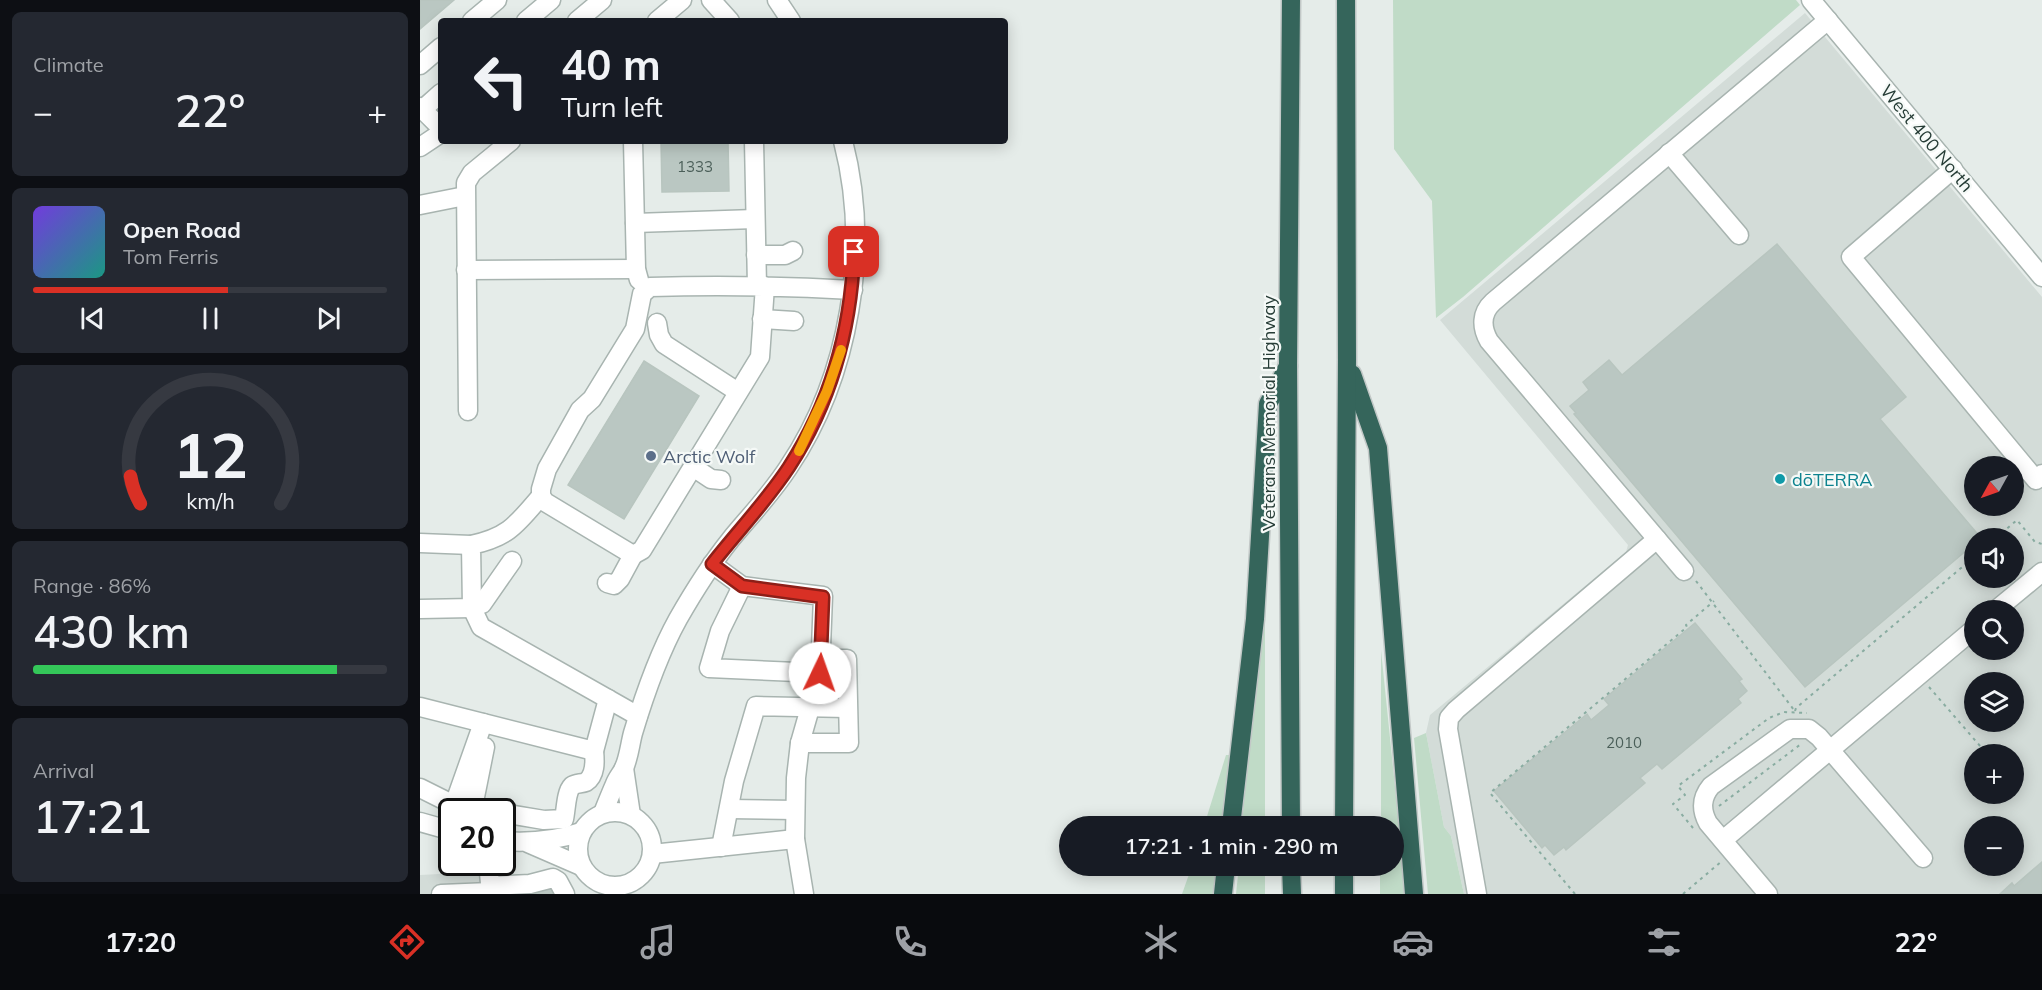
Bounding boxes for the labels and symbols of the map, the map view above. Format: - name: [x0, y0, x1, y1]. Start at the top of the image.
- street label: West 400 North: [1875, 80, 1979, 196]
- house number: 1333: [677, 157, 713, 176]
- pin: [828, 226, 879, 277]
- street label: Veterans Memorial Highway: [1257, 295, 1280, 531]
- place label: Arctic Wolf: [663, 445, 756, 468]
- marker: Arctic Wolf: [644, 449, 658, 463]
- north arrow: [1964, 456, 2024, 516]
- place label: dōTERRA: [1792, 468, 1872, 491]
- marker: dōTERRA: [1773, 472, 1787, 486]
- position arrow: [788, 641, 852, 705]
- house number: 2010: [1606, 733, 1642, 752]
- speed limit sign: 20: [438, 798, 516, 876]

